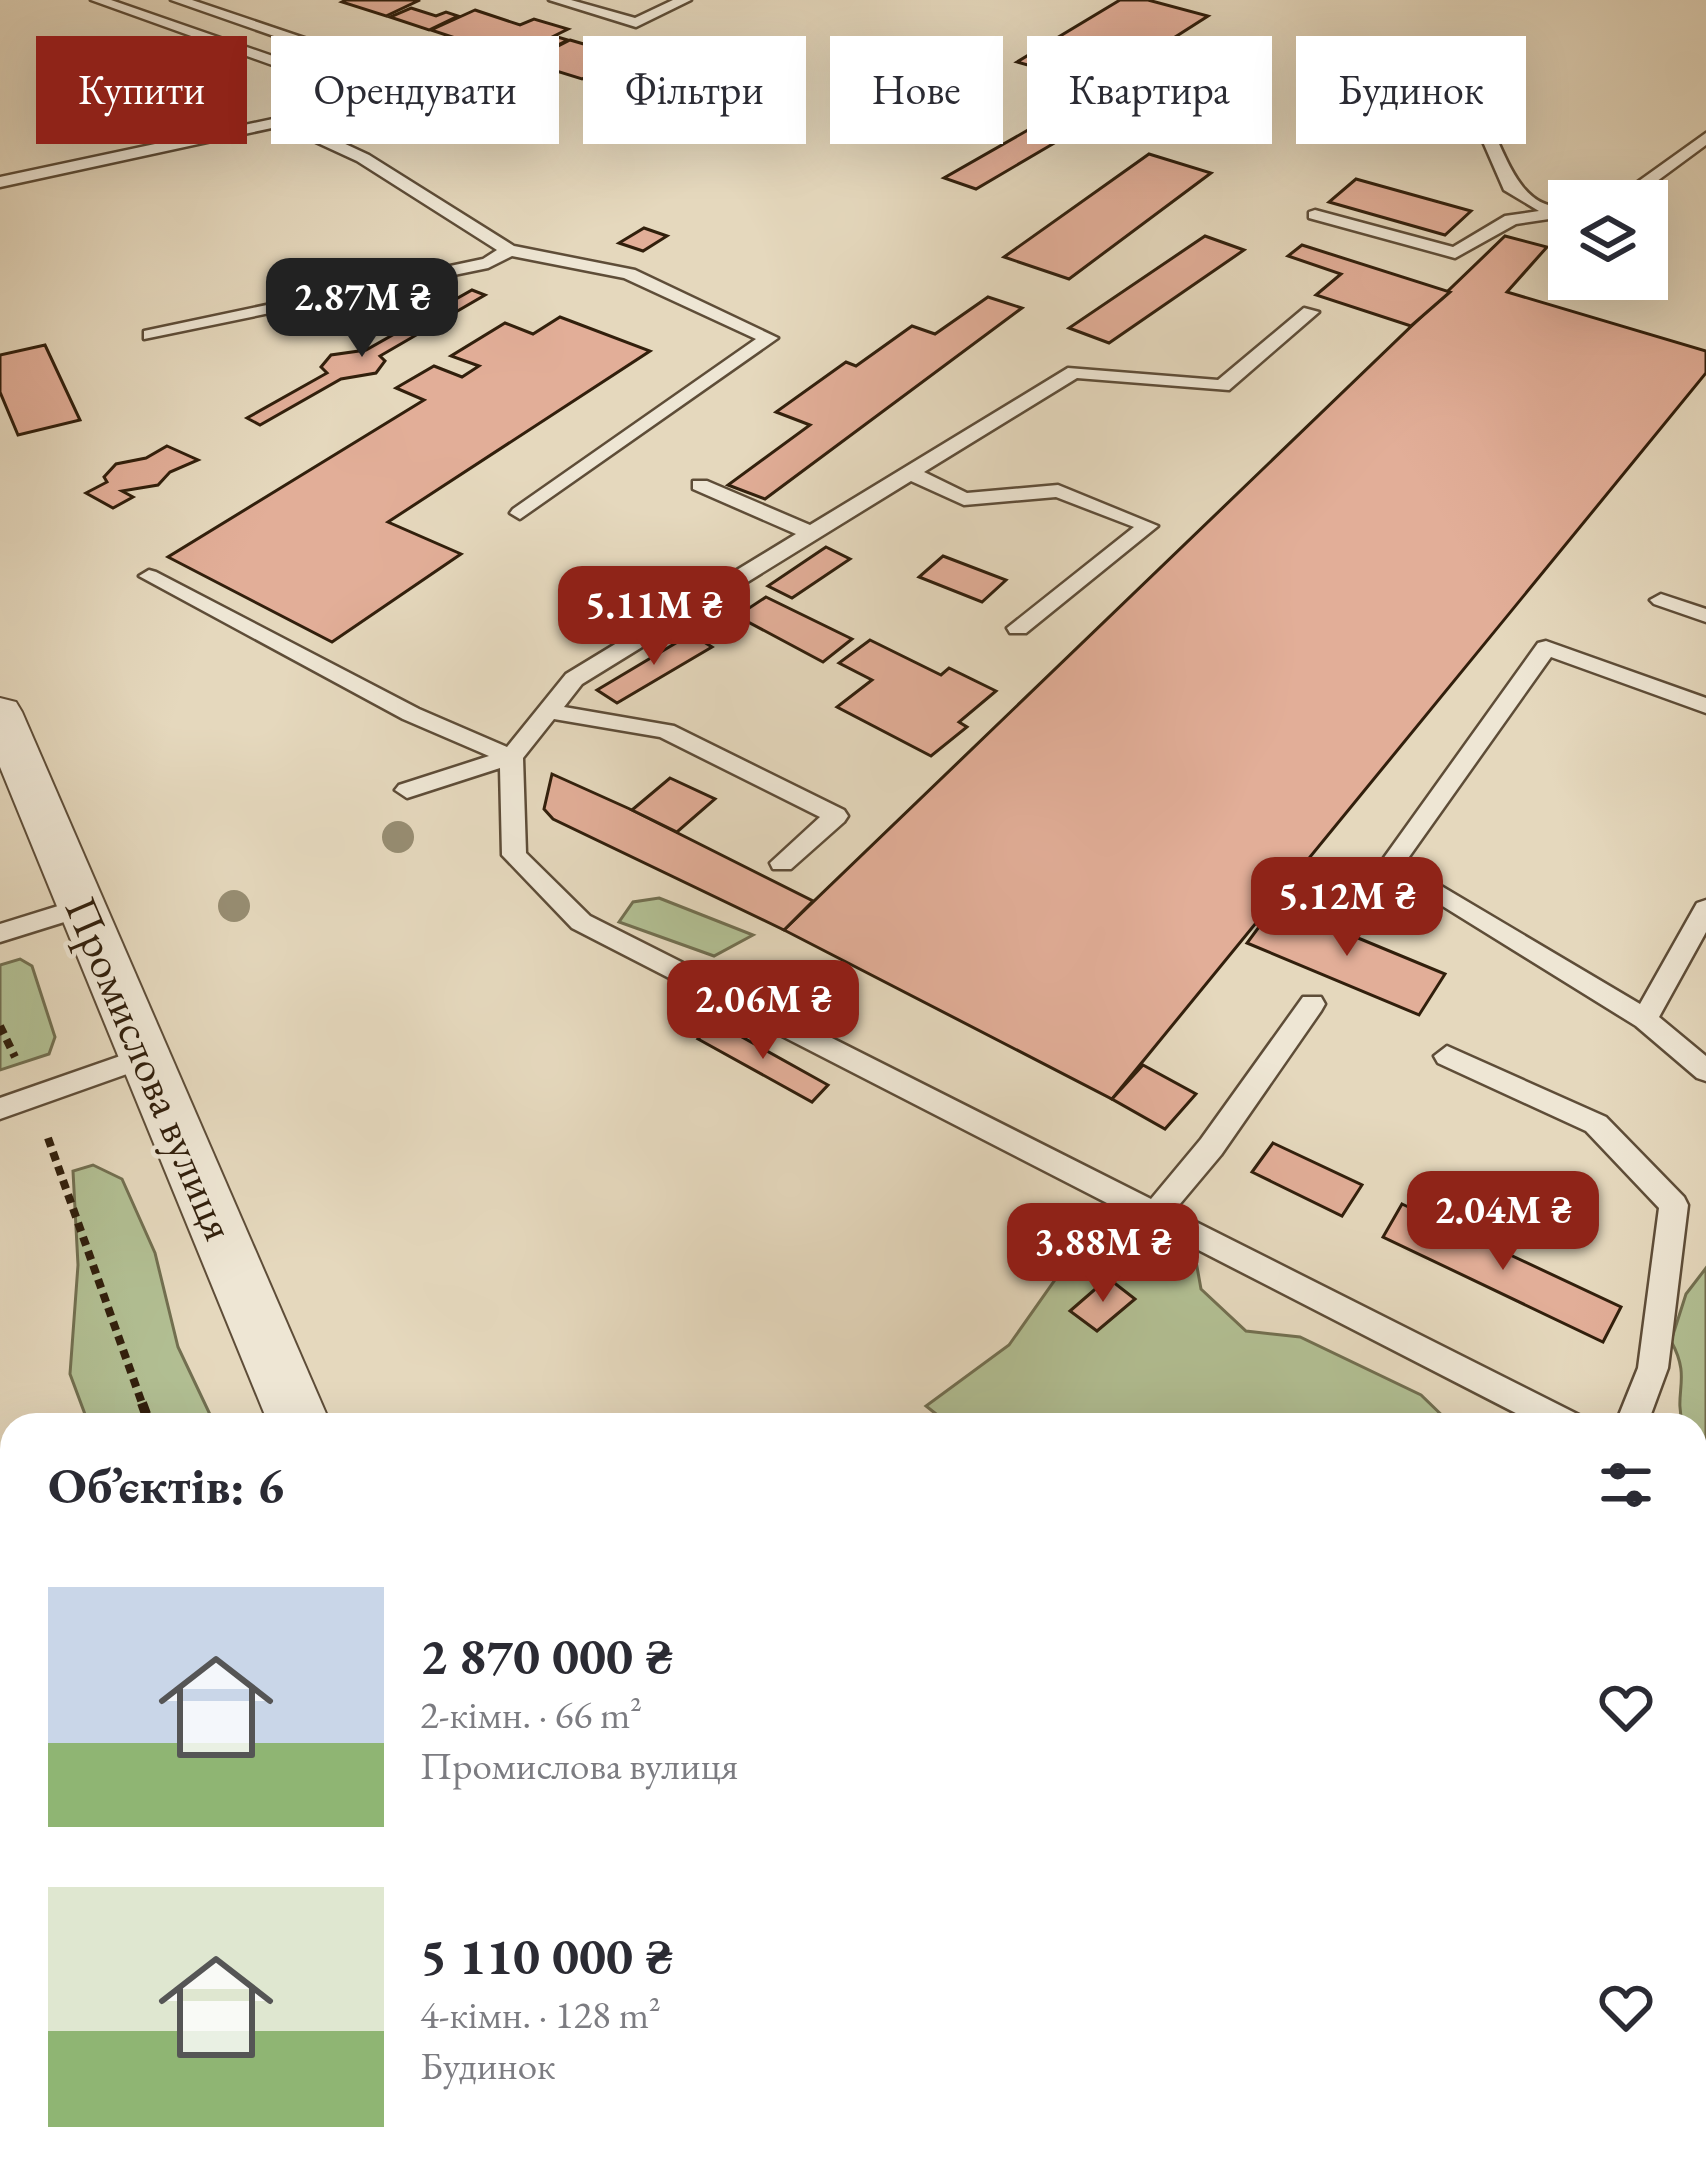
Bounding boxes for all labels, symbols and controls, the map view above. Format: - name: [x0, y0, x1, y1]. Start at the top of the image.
- chip: Купити: [36, 36, 247, 144]
- chip: Орендувати: [271, 36, 559, 144]
- chip: Фільтри: [583, 36, 806, 144]
- chip: Нове: [830, 36, 1003, 144]
- chip: Квартира: [1027, 36, 1272, 144]
- chip: Будинок: [1296, 36, 1526, 144]
- map controls: [1548, 180, 1668, 300]
- button: layers: [1548, 180, 1668, 300]
- pin: 2.87M ₴: [251, 258, 473, 360]
- text: 2.87M ₴: [293, 271, 431, 322]
- pin: 5.11M ₴: [543, 566, 765, 668]
- text: 5.11M ₴: [585, 579, 723, 630]
- pin: 5.12M ₴: [1236, 857, 1458, 959]
- text: 5.12M ₴: [1278, 870, 1416, 921]
- street label: Промислова вулиця: [53, 888, 249, 1248]
- pin: 2.06M ₴: [652, 960, 874, 1062]
- text: 2.06M ₴: [694, 973, 832, 1024]
- pin: 2.04M ₴: [1392, 1171, 1614, 1273]
- text: 2.04M ₴: [1434, 1184, 1572, 1235]
- pin: 3.88M ₴: [992, 1203, 1214, 1305]
- text: 3.88M ₴: [1034, 1216, 1172, 1267]
- text: Об’єктів: 6: [48, 1452, 284, 1518]
- icon: filters: [1593, 1452, 1659, 1518]
- text: 2 870 000 ₴: [420, 1623, 673, 1689]
- icon: home: [144, 1635, 288, 1779]
- icon: heart: [1593, 1674, 1659, 1740]
- text: 2-кімн. · 66 m²: [420, 1689, 642, 1740]
- text: Промислова вулиця: [420, 1740, 738, 1791]
- text: 5 110 000 ₴: [420, 1923, 673, 1989]
- icon: home: [144, 1935, 288, 2079]
- icon: heart: [1593, 1974, 1659, 2040]
- text: 4-кімн. · 128 m²: [420, 1989, 661, 2040]
- text: Будинок: [420, 2040, 556, 2091]

